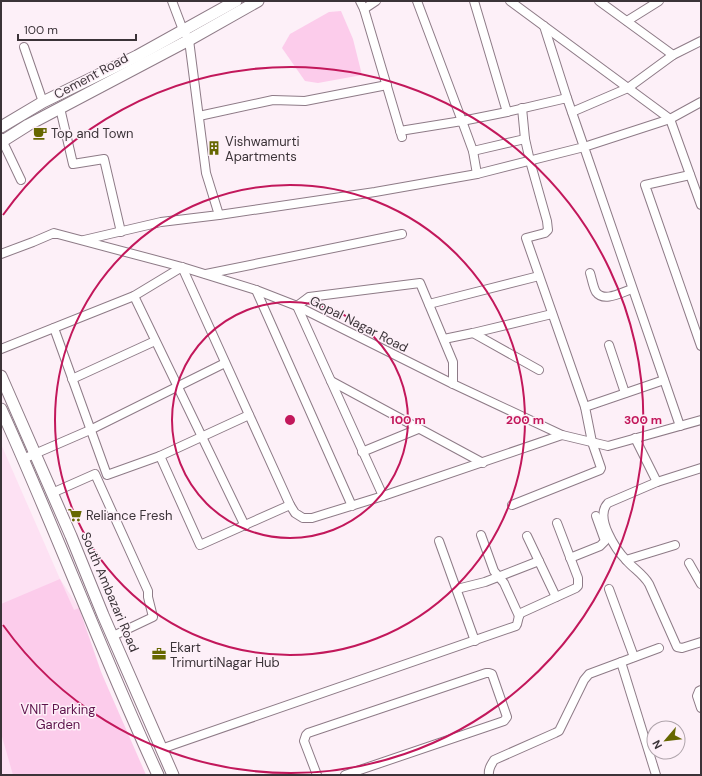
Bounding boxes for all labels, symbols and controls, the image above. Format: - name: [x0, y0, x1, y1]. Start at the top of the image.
- scale bar: [18, 16, 136, 42]
- text: 100 m: [24, 22, 58, 38]
- street label: Cement Road: [51, 49, 131, 103]
- cafe icon: Top and Town: [32, 125, 48, 141]
- place label: Top and Town: [51, 125, 134, 142]
- place label: Vishwamurti Apartments: [225, 133, 300, 165]
- building icon: Vishwamurti Apartments: [206, 140, 222, 156]
- street label: Gopal Nagar Road: [307, 292, 411, 356]
- text: 100 m: [390, 412, 426, 428]
- text: 200 m: [506, 412, 544, 428]
- text: 300 m: [624, 412, 662, 428]
- centre of rings: [283, 413, 297, 427]
- supermarket icon: Reliance Fresh: [67, 507, 83, 523]
- place label: Reliance Fresh: [86, 507, 172, 524]
- street label: South Ambazari Road: [77, 529, 143, 655]
- place label: Ekart TrimurtiNagar Hub: [170, 639, 280, 671]
- office icon: Ekart TrimurtiNagar Hub: [151, 646, 167, 662]
- park label: VNIT Parking Garden: [21, 701, 95, 733]
- north arrow: [646, 720, 686, 760]
- text: N: [649, 738, 665, 752]

